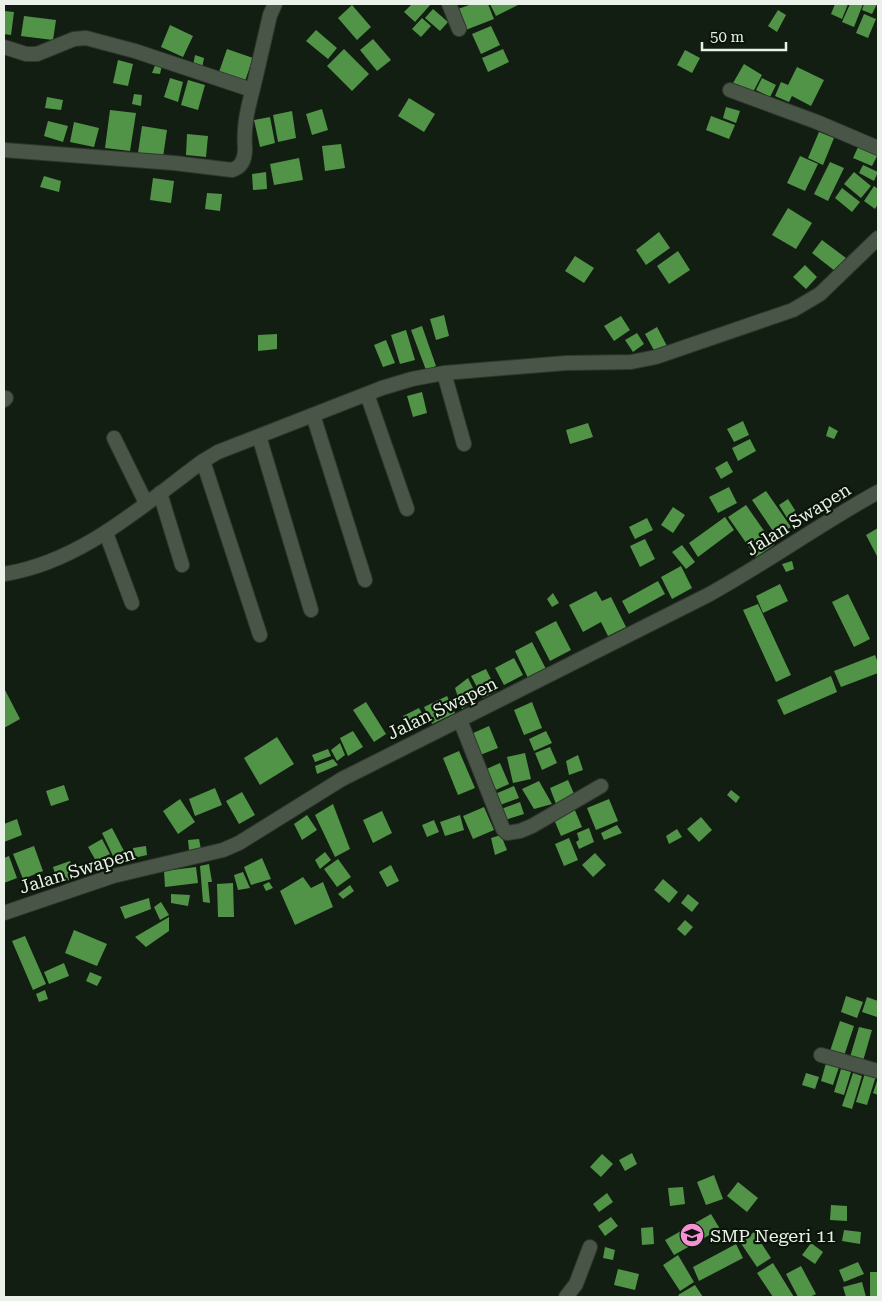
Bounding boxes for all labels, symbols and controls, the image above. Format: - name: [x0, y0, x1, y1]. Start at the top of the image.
- scale bar: [702, 20, 786, 52]
- text: 50 m: [710, 28, 745, 46]
- street label: Jalan Swapen: [742, 478, 855, 560]
- street label: Jalan Swapen: [384, 672, 501, 744]
- street label: Jalan Swapen: [17, 842, 138, 898]
- school or university icon: SMP Negeri 11: [679, 1222, 705, 1248]
- place label: SMP Negeri 11: [710, 1225, 836, 1246]

